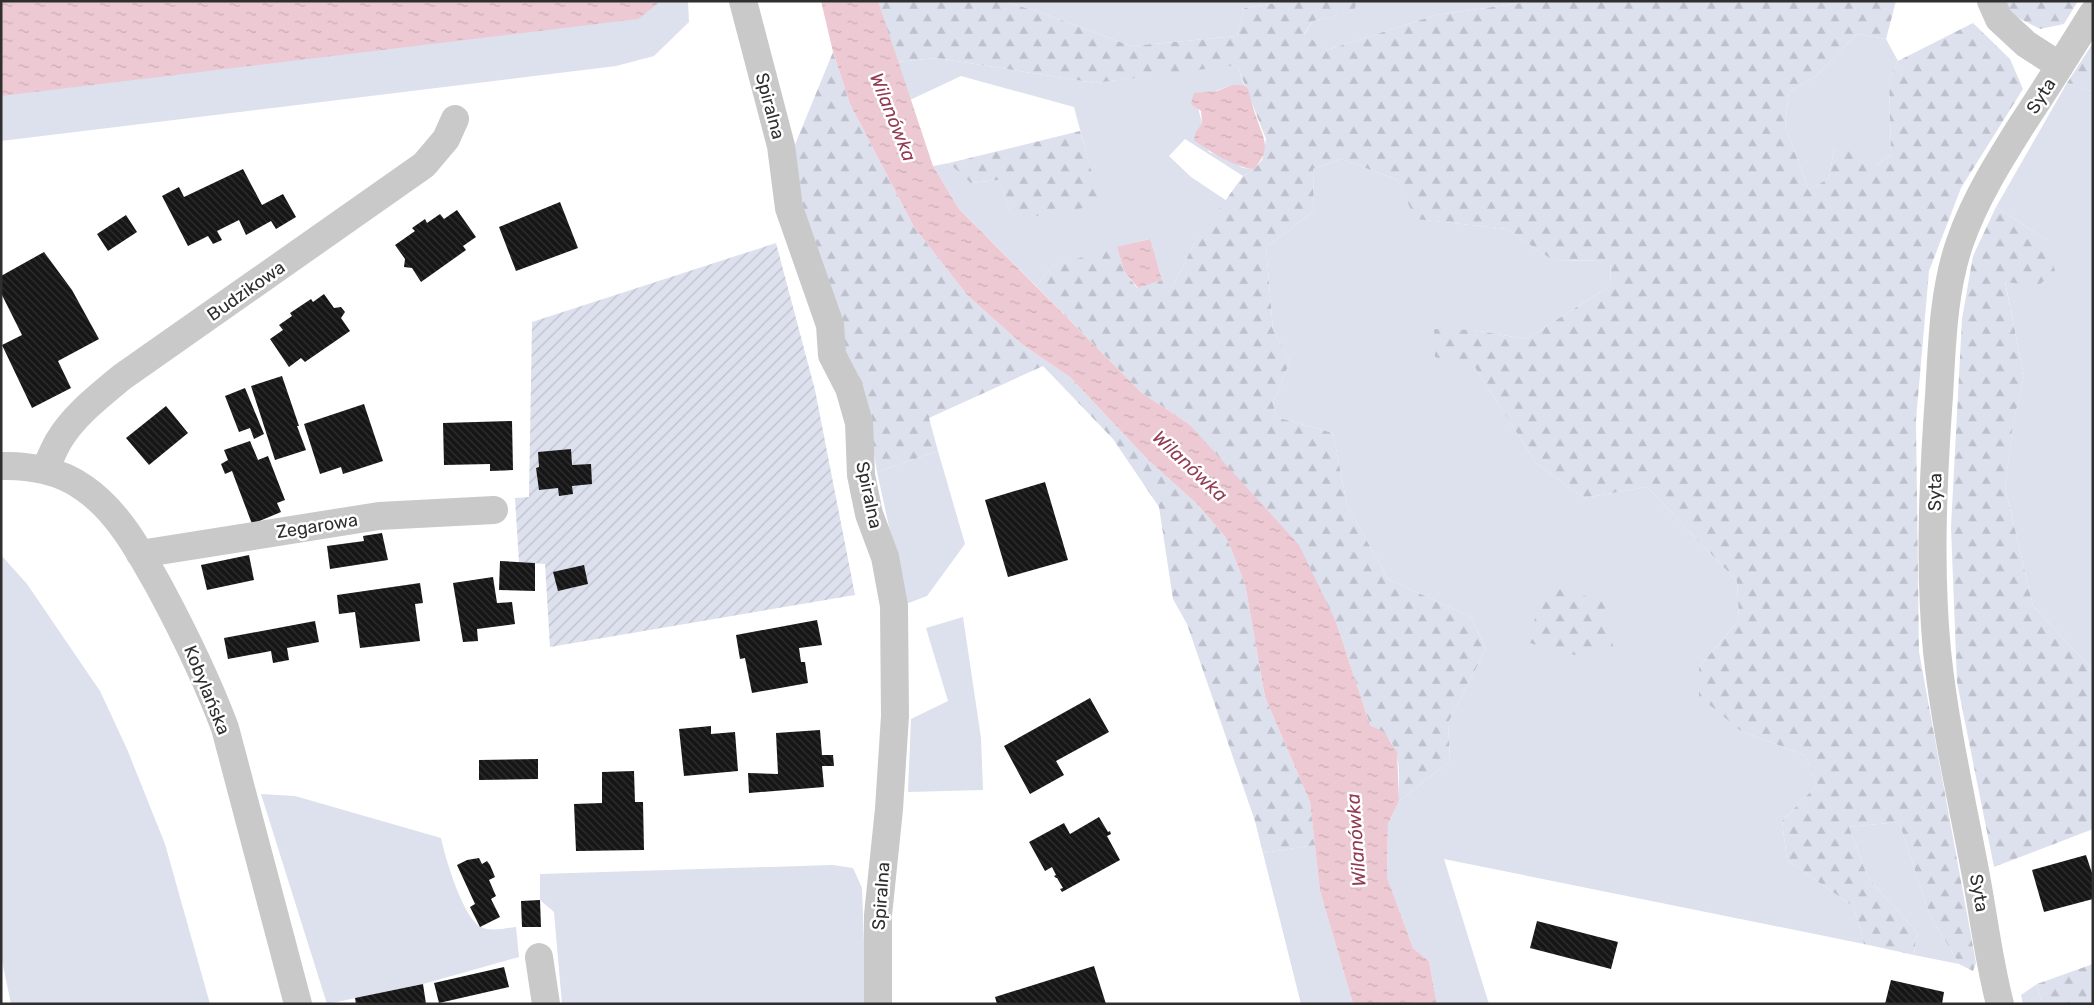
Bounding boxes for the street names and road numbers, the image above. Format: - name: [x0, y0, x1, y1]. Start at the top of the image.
- street label: Spiralna: [751, 70, 789, 142]
- street label: Syta: [2022, 74, 2060, 118]
- street label: Budzikowa: [203, 256, 289, 326]
- street label: Spiralna: [851, 459, 887, 531]
- street label: Syta: [1924, 473, 1946, 511]
- street label: Zegarowa: [275, 509, 359, 543]
- street label: Kobylańska: [179, 642, 235, 738]
- street label: Spiralna: [868, 861, 894, 931]
- street label: Syta: [1965, 872, 1993, 914]

